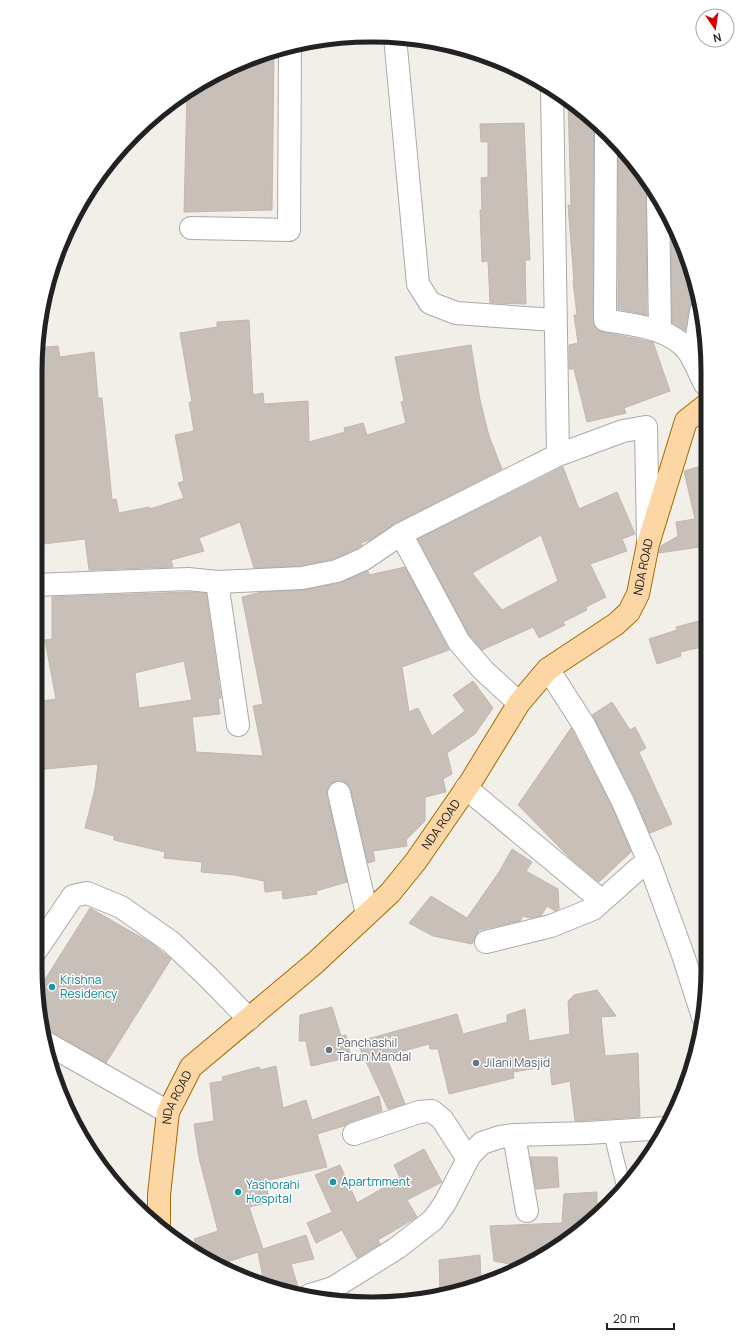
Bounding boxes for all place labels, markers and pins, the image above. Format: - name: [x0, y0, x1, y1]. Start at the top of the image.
- place label: Krishna Residency: [60, 971, 118, 1002]
- marker: Krishna Residency: [47, 982, 57, 992]
- place label: Panchashil Tarun Mandal: [337, 1034, 411, 1065]
- marker: Panchashil Tarun Mandal: [324, 1045, 334, 1055]
- place label: Jilani Masjid: [484, 1054, 550, 1071]
- marker: Jilani Masjid: [471, 1058, 481, 1068]
- place label: Apartmment: [341, 1173, 411, 1190]
- place label: Yashorahi Hospital: [246, 1176, 300, 1207]
- marker: Apartmment: [328, 1177, 338, 1187]
- marker: Yashorahi Hospital: [233, 1187, 243, 1197]

